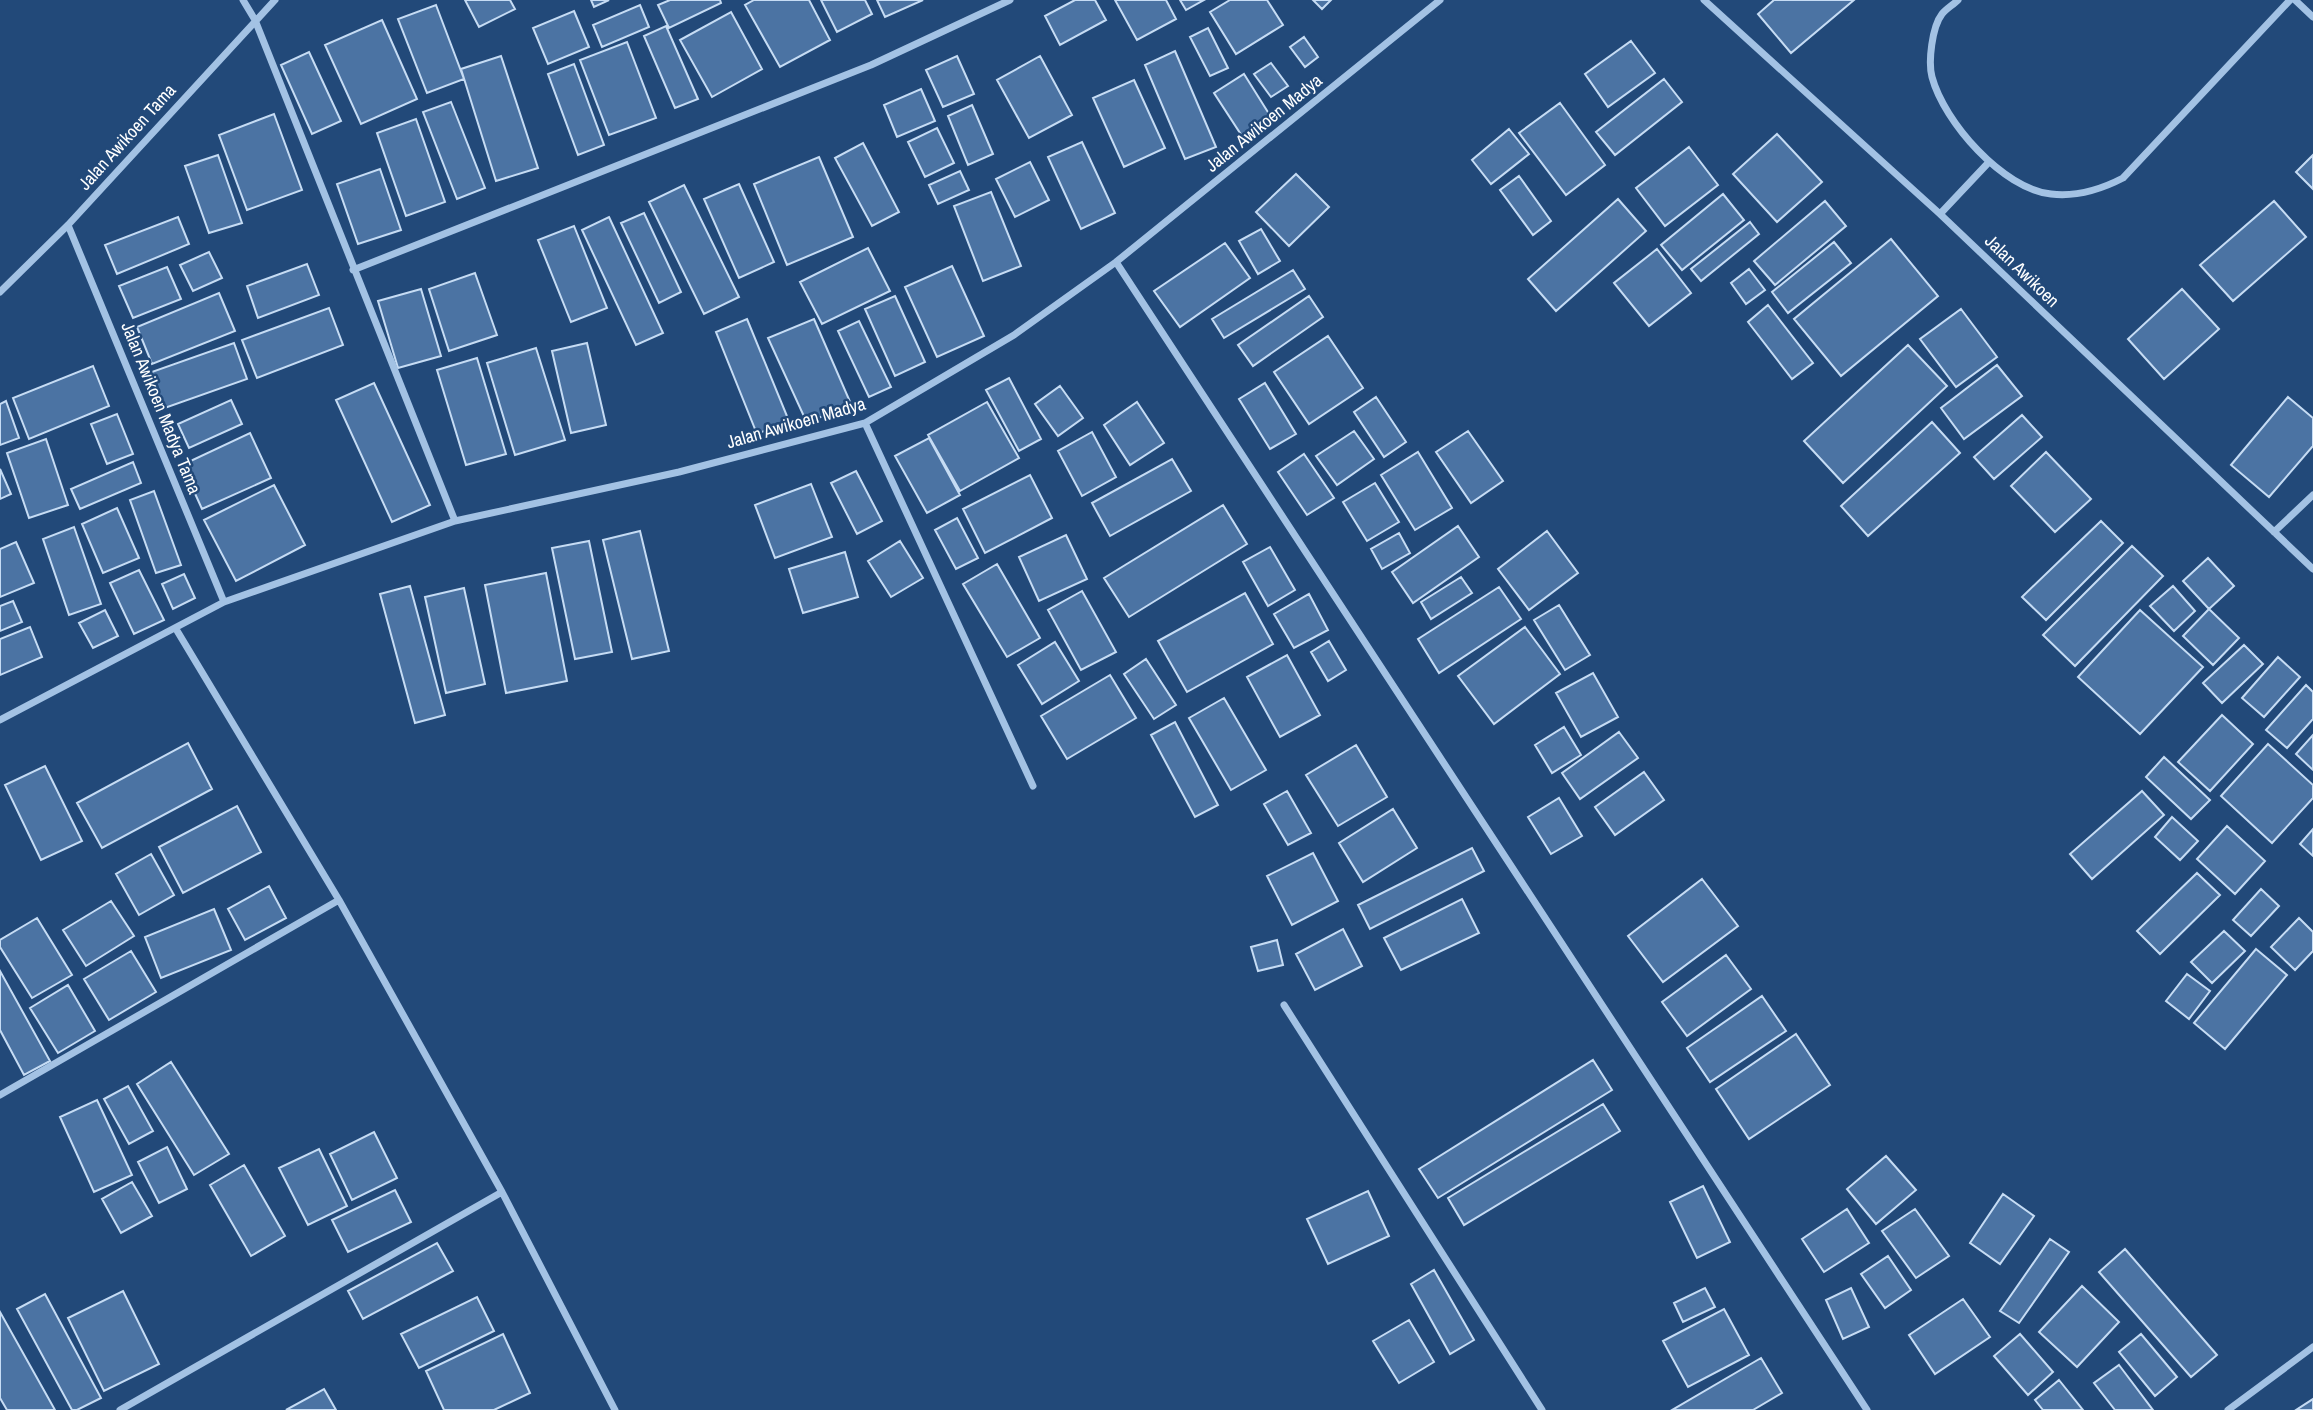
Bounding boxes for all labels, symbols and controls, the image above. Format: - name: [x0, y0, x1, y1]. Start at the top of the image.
- street label: Jalan Awikoen Madya: [1200, 68, 1327, 177]
- street label: Jalan Awikoen Tama: [72, 78, 181, 195]
- street label: Jalan Awikoen: [1980, 229, 2065, 313]
- street label: Jalan Awikoen Madya Tama: [115, 318, 207, 498]
- street label: Jalan Awikoen Madya: [724, 391, 868, 454]

